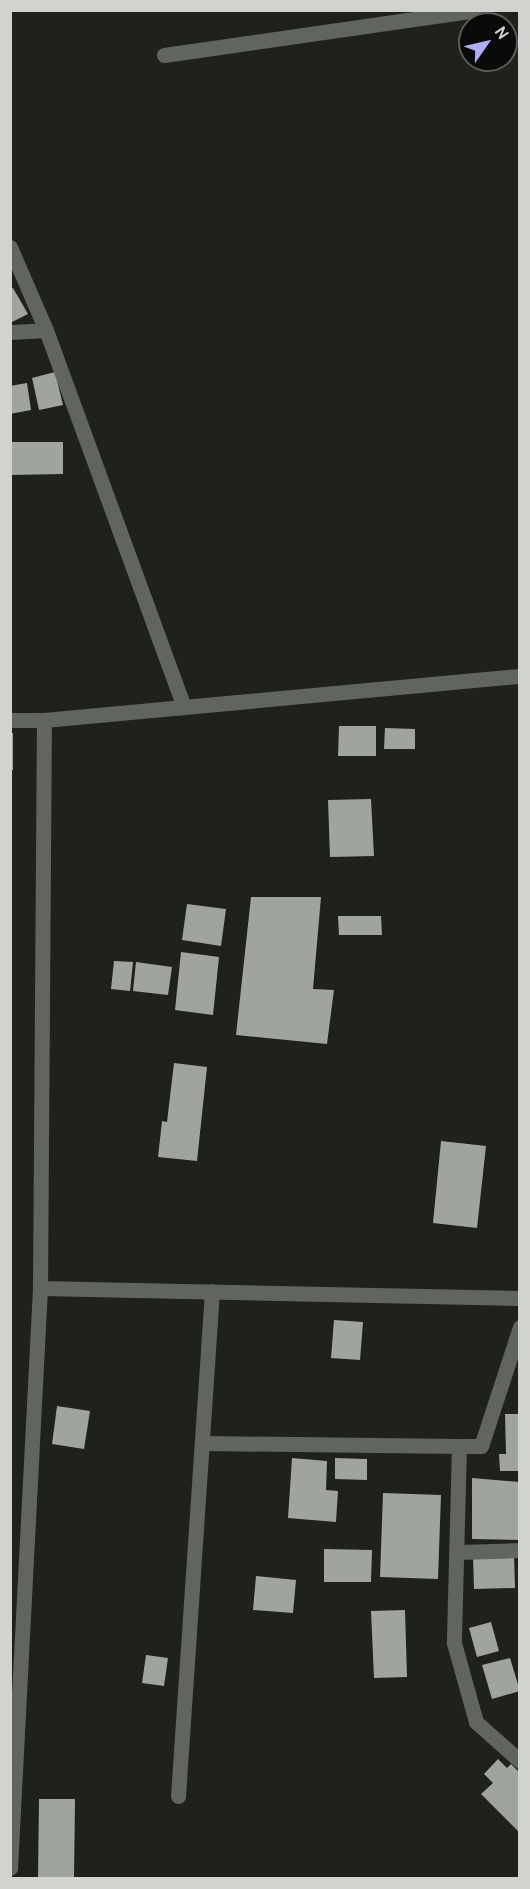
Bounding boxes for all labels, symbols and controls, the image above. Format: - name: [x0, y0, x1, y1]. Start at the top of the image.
- north arrow: [458, 12, 518, 72]
- text: N: [491, 23, 513, 43]

